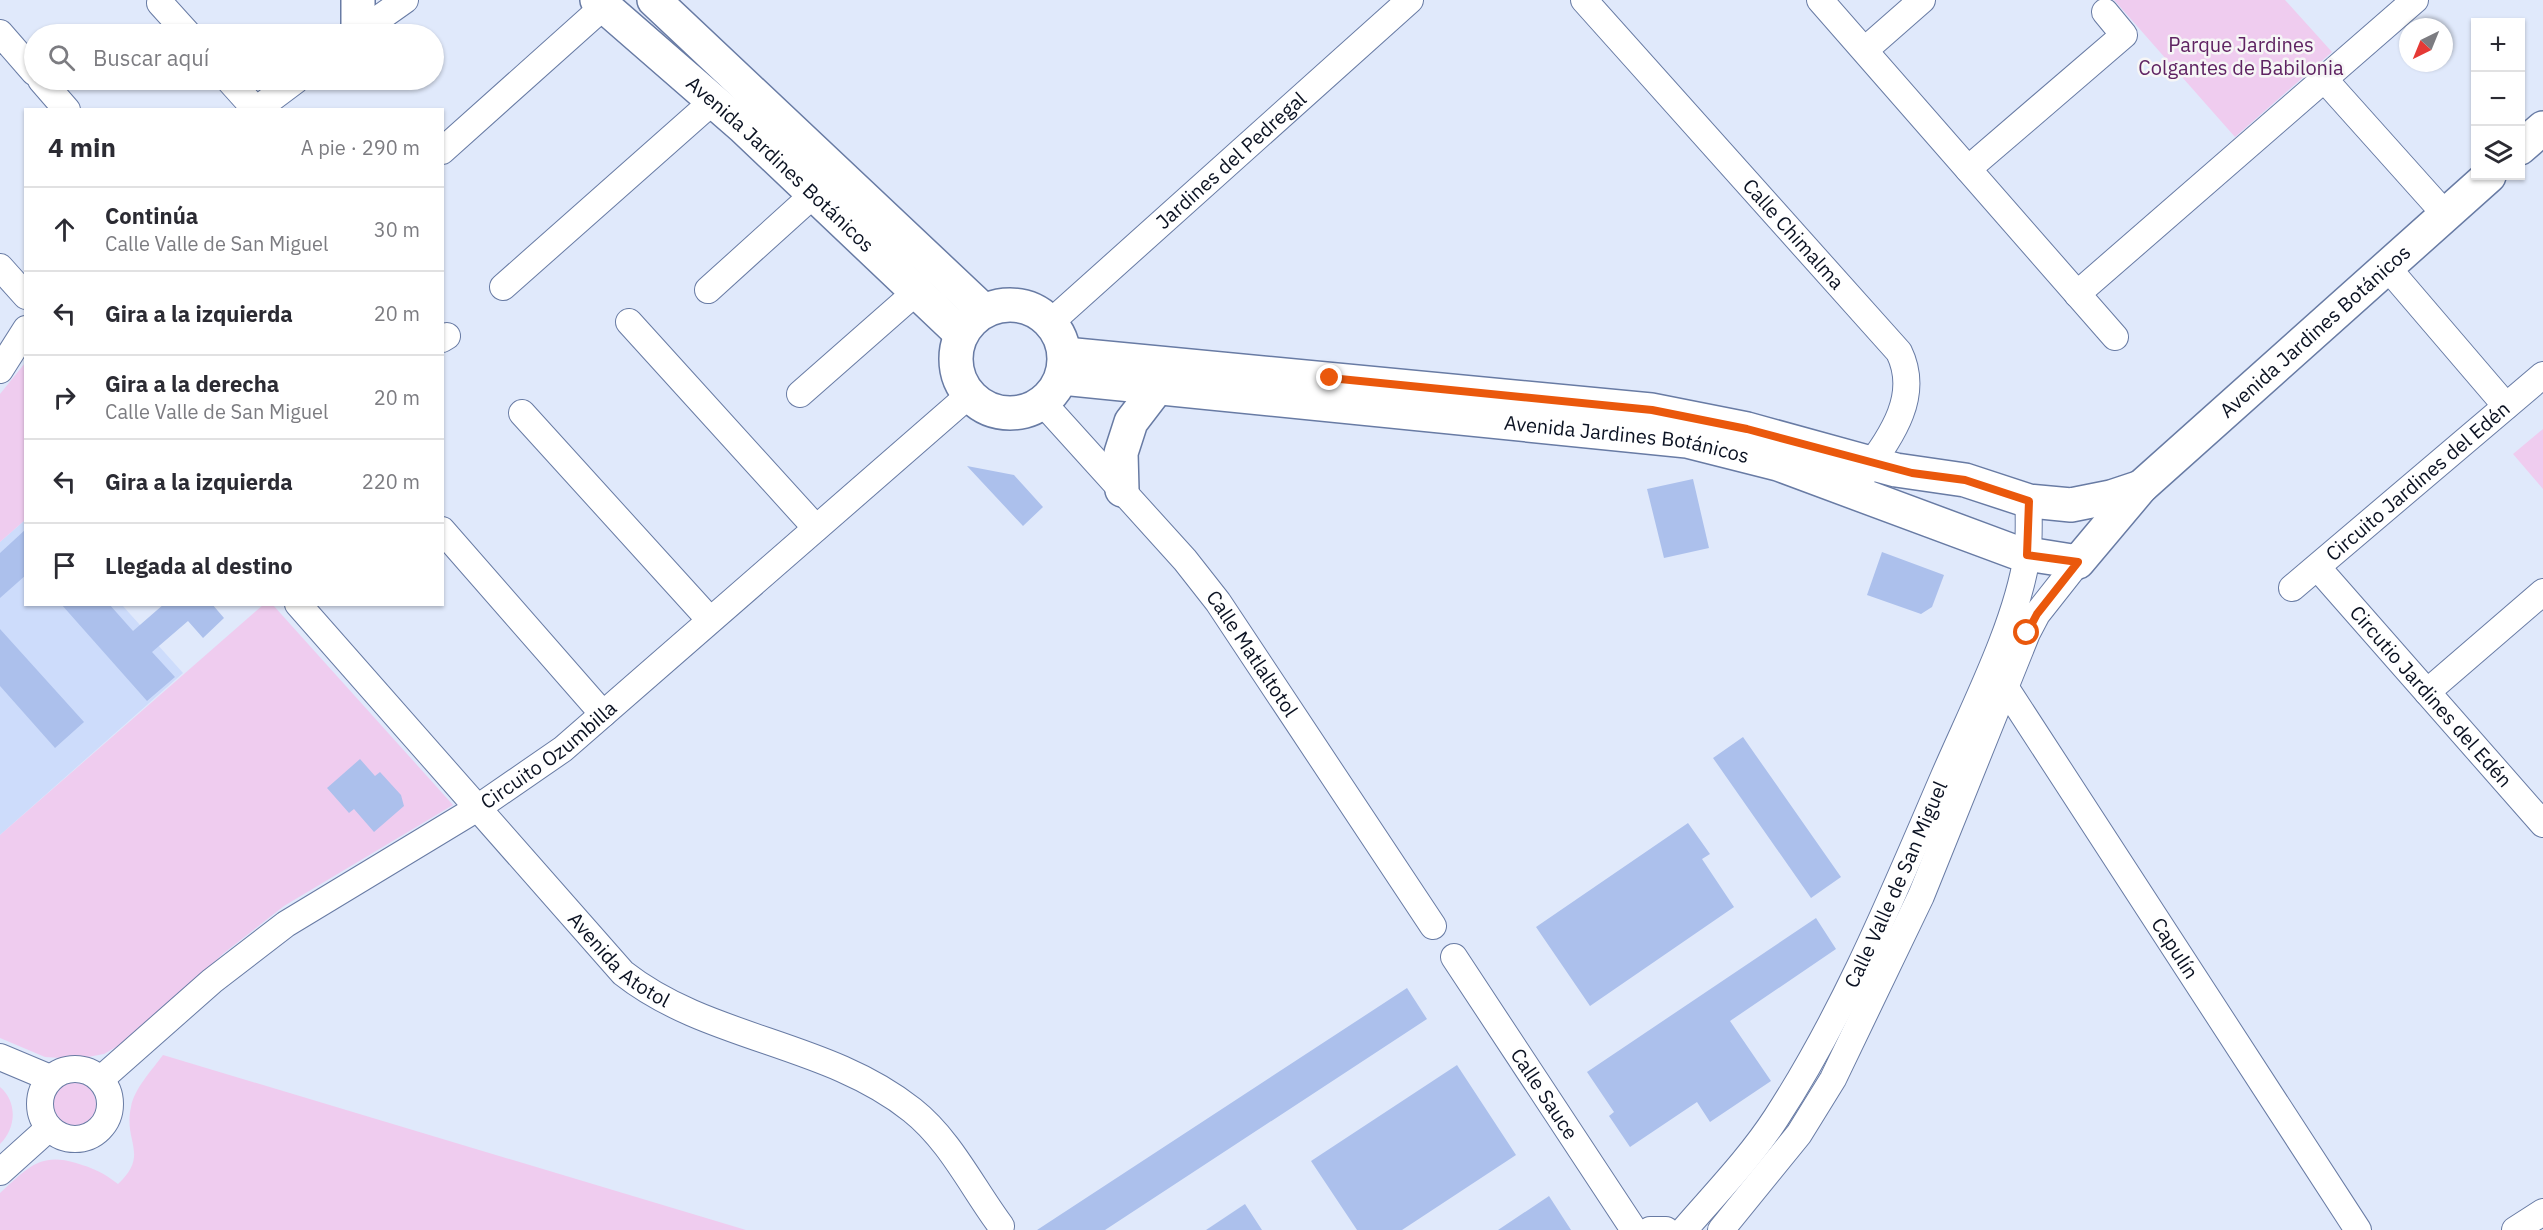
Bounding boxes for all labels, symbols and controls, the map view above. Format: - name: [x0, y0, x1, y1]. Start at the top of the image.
- north arrow: [2399, 18, 2453, 72]
- map controls: [2471, 18, 2525, 180]
- button: +: [2471, 18, 2525, 72]
- search box: [24, 24, 444, 90]
- park label: Parque Jardines Colgantes de Babilonia: [2138, 31, 2344, 81]
- icon: search: [45, 41, 78, 74]
- text: Buscar aquí: [93, 43, 209, 72]
- street label: Avenida Jardines Botánicos: [681, 70, 880, 258]
- button: −: [2471, 72, 2525, 126]
- street label: Jardines del Pedregal: [1150, 85, 1312, 235]
- button: layers: [2471, 126, 2525, 180]
- text: 4 min: [48, 130, 116, 164]
- text: A pie · 290 m: [301, 134, 420, 161]
- street label: Calle Chimalma: [1737, 172, 1851, 295]
- text: Continúa: [105, 201, 198, 230]
- icon: ahead: [48, 213, 81, 246]
- text: 30 m: [374, 216, 420, 243]
- text: Calle Valle de San Miguel: [105, 230, 329, 257]
- street label: Avenida Jardines Botánicos: [2214, 239, 2416, 424]
- icon: left: [48, 297, 81, 330]
- text: Gira a la izquierda: [105, 299, 293, 328]
- text: 20 m: [374, 300, 420, 327]
- route end: [1316, 364, 1342, 390]
- text: Gira a la derecha: [105, 369, 279, 398]
- icon: right: [48, 381, 81, 414]
- text: 20 m: [374, 384, 420, 411]
- street label: Circuito Jardines del Edén: [2320, 395, 2515, 567]
- text: Calle Valle de San Miguel: [105, 398, 329, 425]
- street label: Avenida Jardines Botánicos: [1503, 409, 1752, 469]
- icon: left: [48, 465, 81, 498]
- text: Gira a la izquierda: [105, 467, 293, 496]
- text: 220 m: [362, 468, 420, 495]
- icon: arrive: [48, 549, 81, 582]
- text: Llegada al destino: [105, 551, 293, 580]
- street label: Calle Matlaltotol: [1201, 584, 1304, 722]
- street label: Circutio Jardines del Edén: [2344, 599, 2519, 793]
- route start: [2013, 619, 2039, 645]
- street label: Circuito Ozumbilla: [475, 694, 622, 815]
- street label: Calle Valle de San Miguel: [1837, 777, 1953, 992]
- street label: Avenida Atotol: [562, 906, 675, 1013]
- street label: Capulín: [2145, 912, 2205, 984]
- street label: Calle Sauce: [1505, 1043, 1585, 1145]

